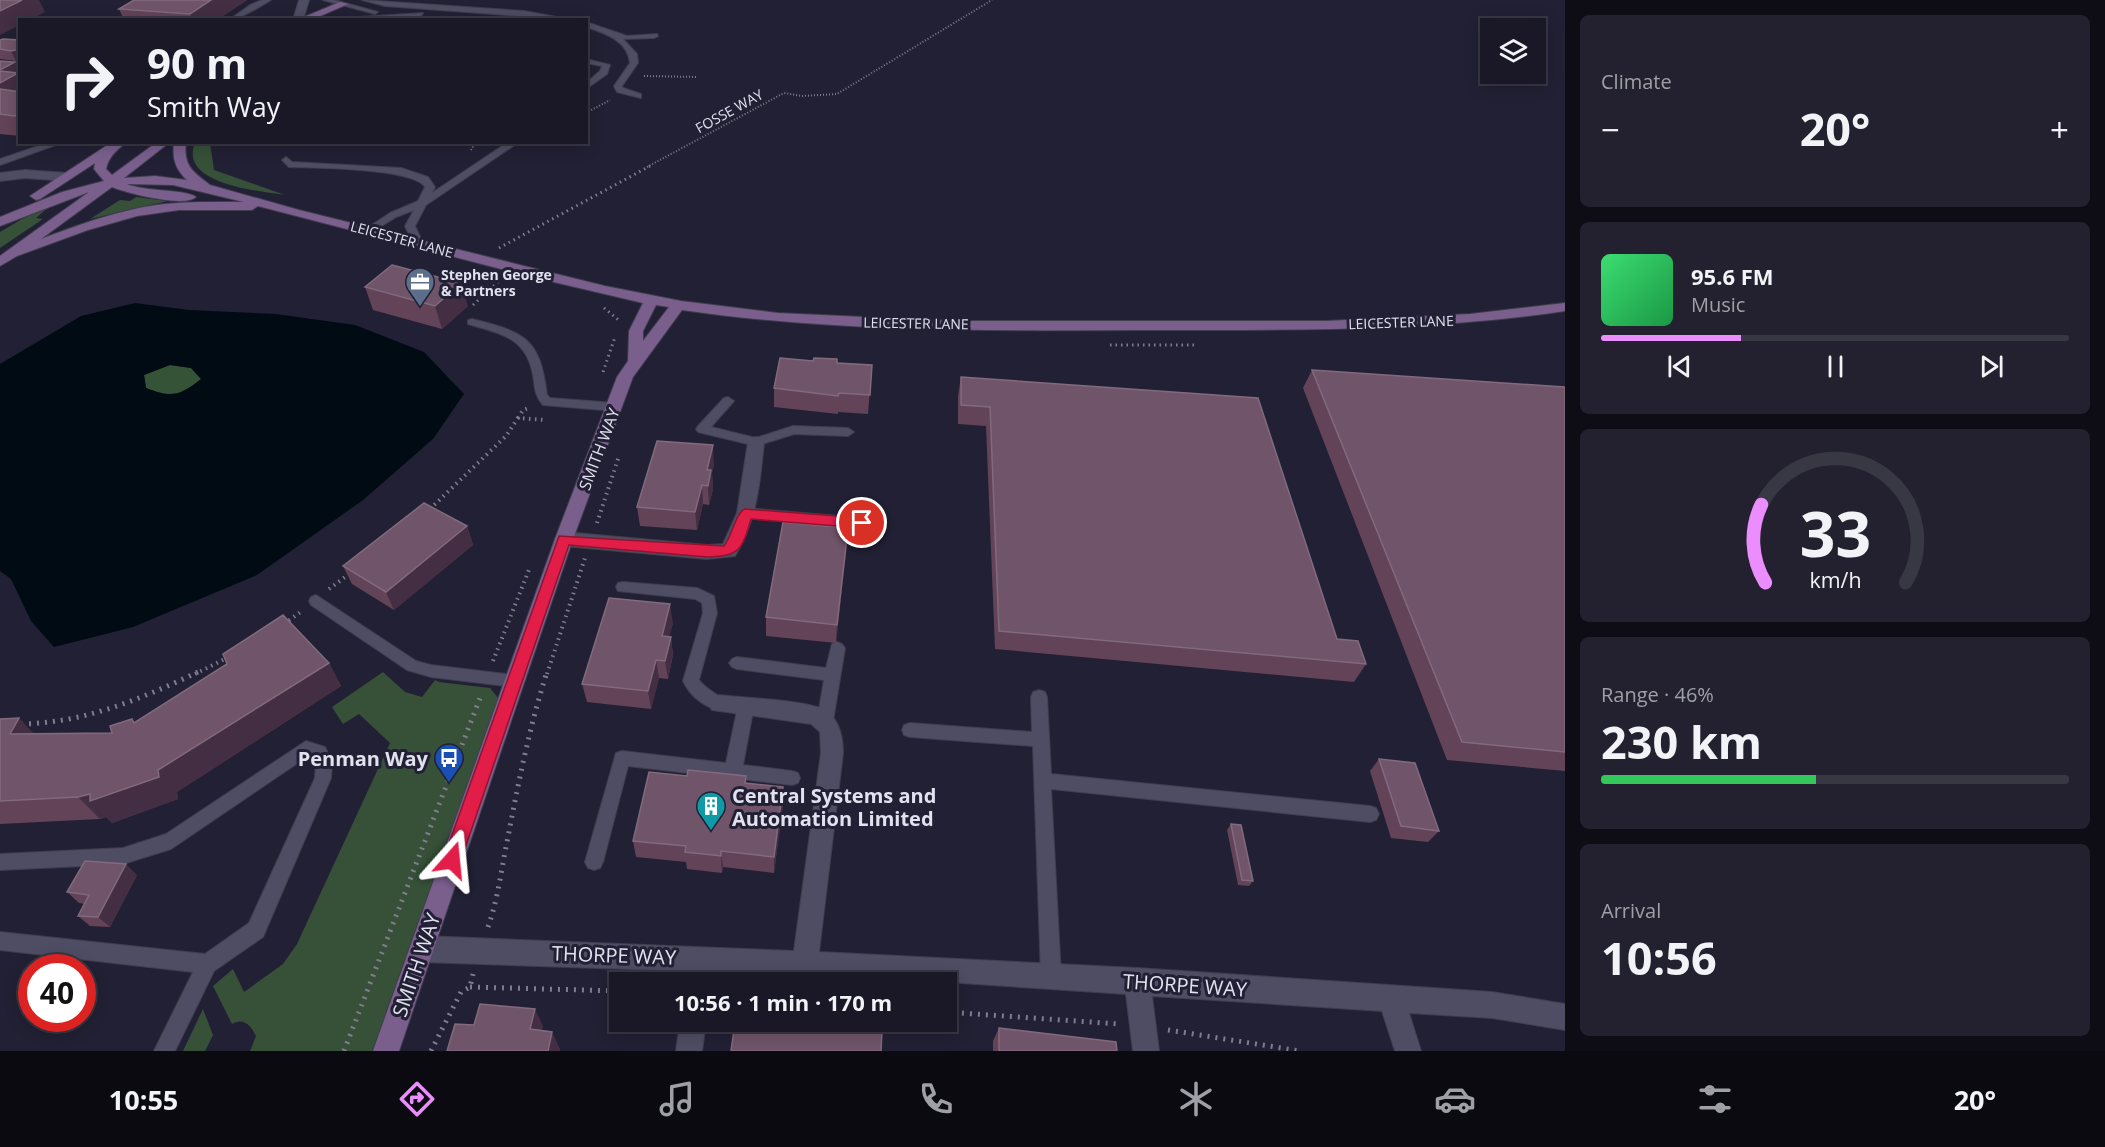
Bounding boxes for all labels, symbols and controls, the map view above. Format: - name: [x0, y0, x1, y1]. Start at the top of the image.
- map controls: [1480, 18, 1546, 84]
- button: layers: [1480, 18, 1546, 84]
- text: 90 m: [147, 34, 247, 91]
- icon: right: [48, 42, 126, 120]
- text: Climate: [1601, 68, 1672, 95]
- street label: FOSSE WAY: [692, 85, 766, 137]
- text: Smith Way: [147, 88, 280, 125]
- text: 20°: [1800, 98, 1870, 159]
- text: −: [1601, 107, 1620, 152]
- text: +: [2050, 107, 2069, 152]
- street label: LEICESTER LANE: [349, 216, 455, 262]
- text: 95.6 FM: [1691, 261, 1774, 291]
- place label: Stephen George & Partners: [441, 265, 552, 300]
- office icon: Stephen George & Partners: [404, 266, 436, 308]
- text: Music: [1691, 291, 1745, 318]
- street label: LEICESTER LANE: [1348, 311, 1454, 333]
- street label: LEICESTER LANE: [863, 313, 969, 333]
- icon: previous: [1663, 350, 1696, 383]
- icon: pause: [1819, 350, 1852, 383]
- icon: next: [1975, 350, 2008, 383]
- street label: SMITH WAY: [573, 405, 625, 493]
- text: 33: [1799, 490, 1871, 575]
- pin: [836, 497, 887, 548]
- icon: arrive: [845, 506, 878, 539]
- text: km/h: [1809, 565, 1861, 594]
- text: Range · 46%: [1601, 681, 1714, 708]
- text: 230 km: [1601, 711, 1762, 772]
- bus stop icon: Penman Way: [433, 742, 465, 784]
- place label: Penman Way: [298, 745, 429, 772]
- place label: Central Systems and Automation Limited: [732, 782, 936, 832]
- building icon: Central Systems and Automation Limited: [695, 790, 727, 832]
- position arrow: [420, 828, 484, 892]
- text: Arrival: [1601, 897, 1661, 924]
- street label: SMITH WAY: [386, 909, 447, 1020]
- text: 10:56: [1601, 927, 1717, 988]
- street label: THORPE WAY: [551, 939, 677, 971]
- speed limit sign: 40: [18, 954, 96, 1032]
- street label: THORPE WAY: [1122, 967, 1249, 1003]
- text: 10:56 · 1 min · 170 m: [674, 987, 892, 1017]
- icon: directions: [396, 1078, 438, 1120]
- icon: music: [656, 1078, 698, 1120]
- icon: phone: [915, 1078, 957, 1120]
- icon: climate: [1175, 1078, 1217, 1120]
- icon: car: [1434, 1078, 1476, 1120]
- icon: filters: [1694, 1078, 1736, 1120]
- text: 10:55: [109, 1081, 178, 1118]
- text: 20°: [1954, 1081, 1996, 1118]

